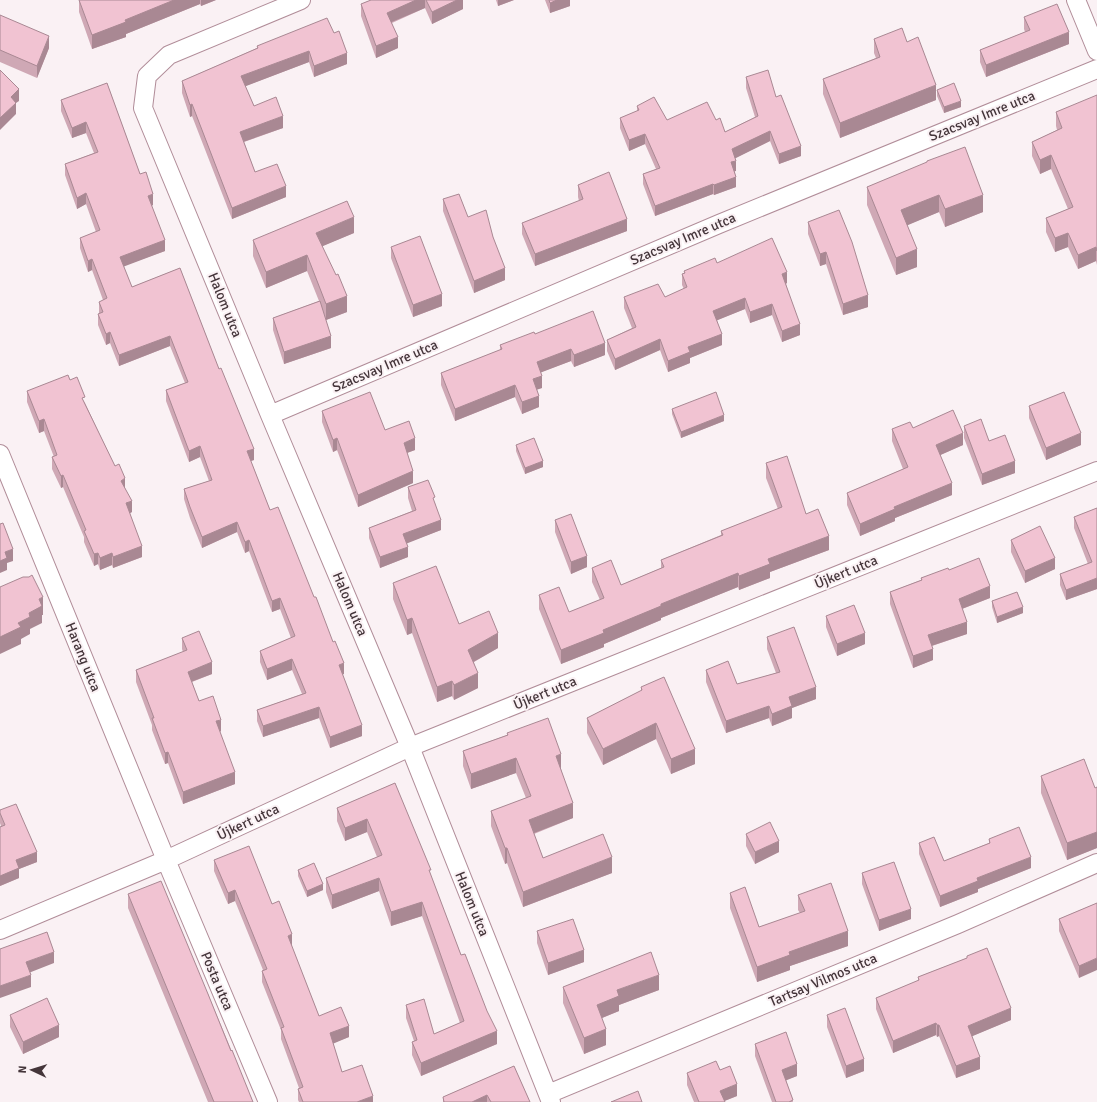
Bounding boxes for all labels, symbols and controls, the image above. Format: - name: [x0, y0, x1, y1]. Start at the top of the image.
- street label: Szacsvay Imre utca: [926, 87, 1038, 145]
- street label: Szacsvay Imre utca: [628, 209, 738, 269]
- street label: Halom utca: [204, 270, 246, 340]
- street label: Szacsvay Imre utca: [330, 336, 440, 396]
- street label: Újkert utca: [812, 552, 880, 592]
- street label: Halom utca: [329, 569, 371, 639]
- street label: Harang utca: [61, 620, 105, 694]
- street label: Újkert utca: [511, 673, 579, 713]
- street label: Újkert utca: [214, 800, 282, 844]
- street label: Halom utca: [451, 869, 493, 939]
- street label: Posta utca: [197, 949, 237, 1013]
- street label: Tartsay Vilmos utca: [766, 950, 880, 1010]
- north arrow: [12, 1050, 52, 1090]
- text: N: [16, 1065, 29, 1074]

